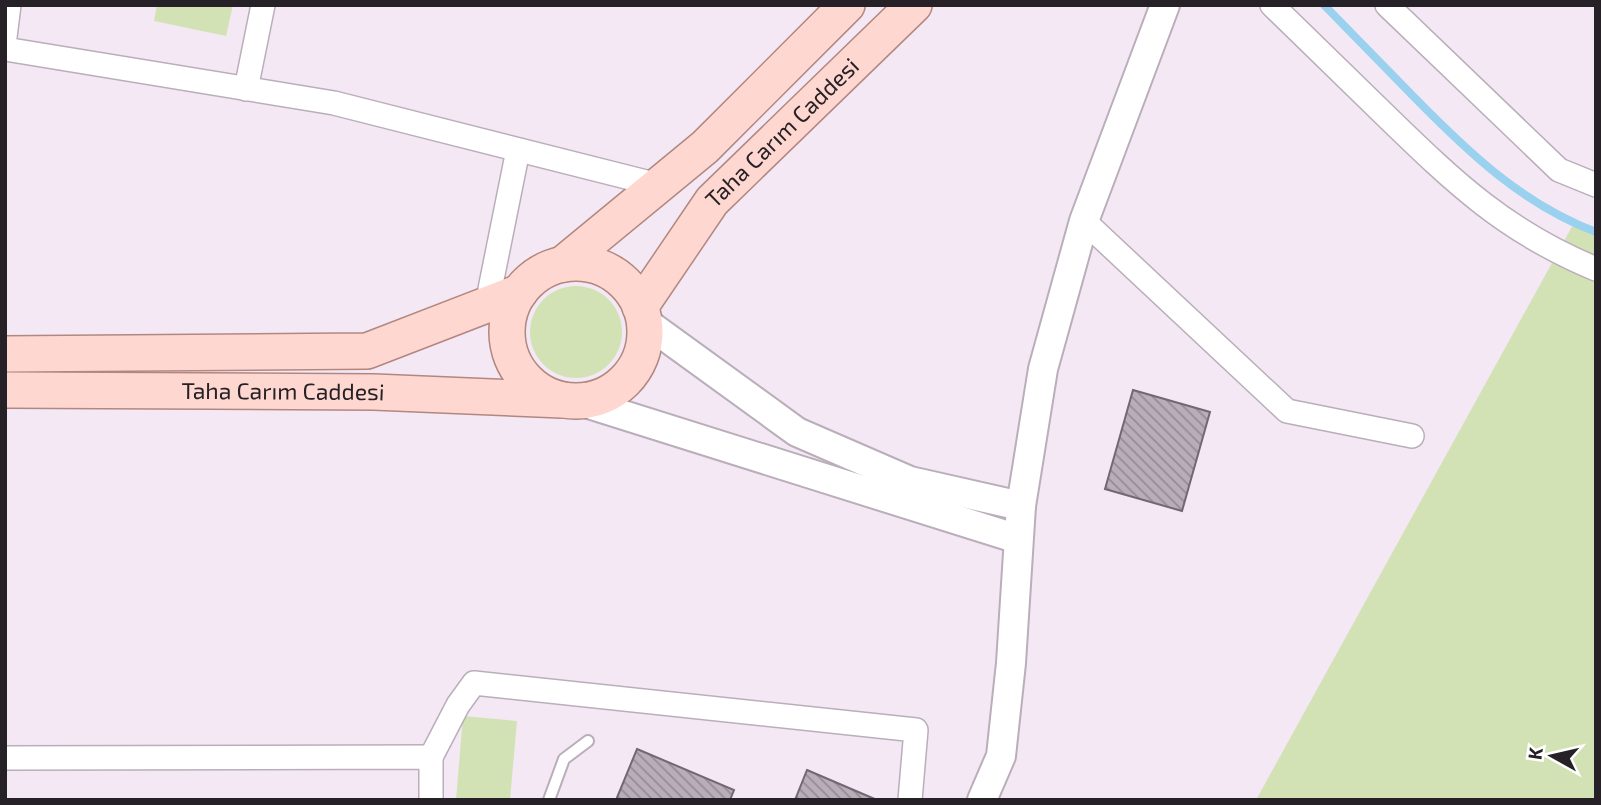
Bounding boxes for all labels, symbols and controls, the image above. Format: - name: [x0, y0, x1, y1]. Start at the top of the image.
- street label: Taha Carım Caddesi: [699, 51, 864, 213]
- street label: Taha Carım Caddesi: [181, 376, 385, 405]
- north arrow: [1517, 721, 1587, 791]
- text: K: [1522, 746, 1547, 761]

